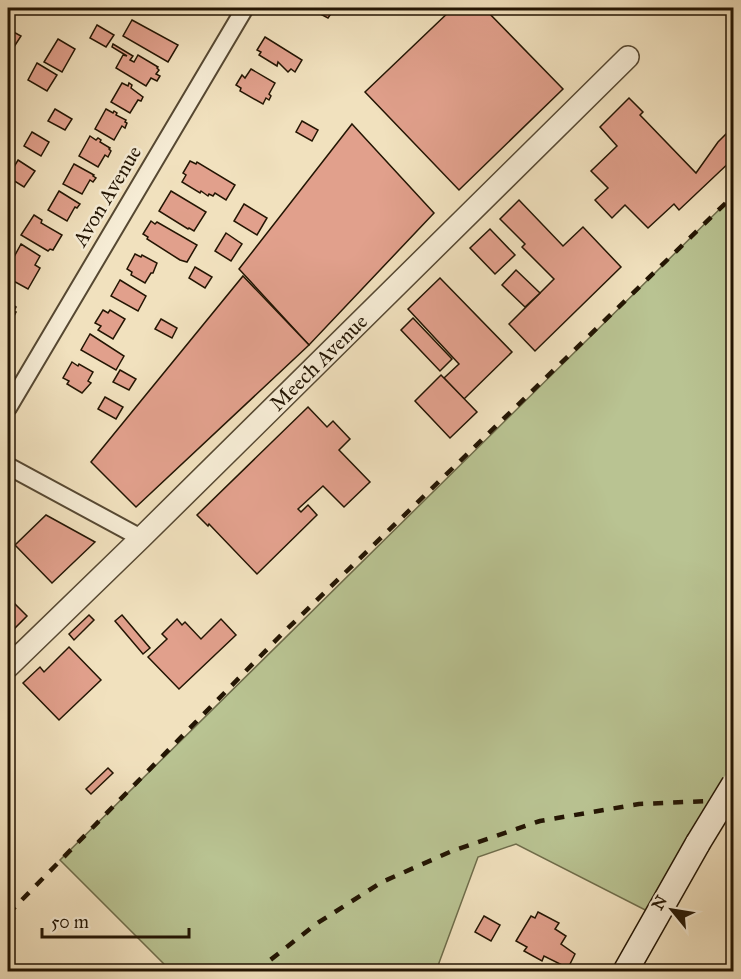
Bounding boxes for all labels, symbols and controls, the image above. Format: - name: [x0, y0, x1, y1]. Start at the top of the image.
- street label: Avon Avenue: [66, 141, 147, 252]
- street label: Meech Avenue: [264, 308, 373, 416]
- north arrow: [642, 880, 702, 940]
- text: N: [648, 892, 671, 913]
- scale bar: [42, 901, 189, 939]
- text: 50 m: [51, 911, 89, 933]

